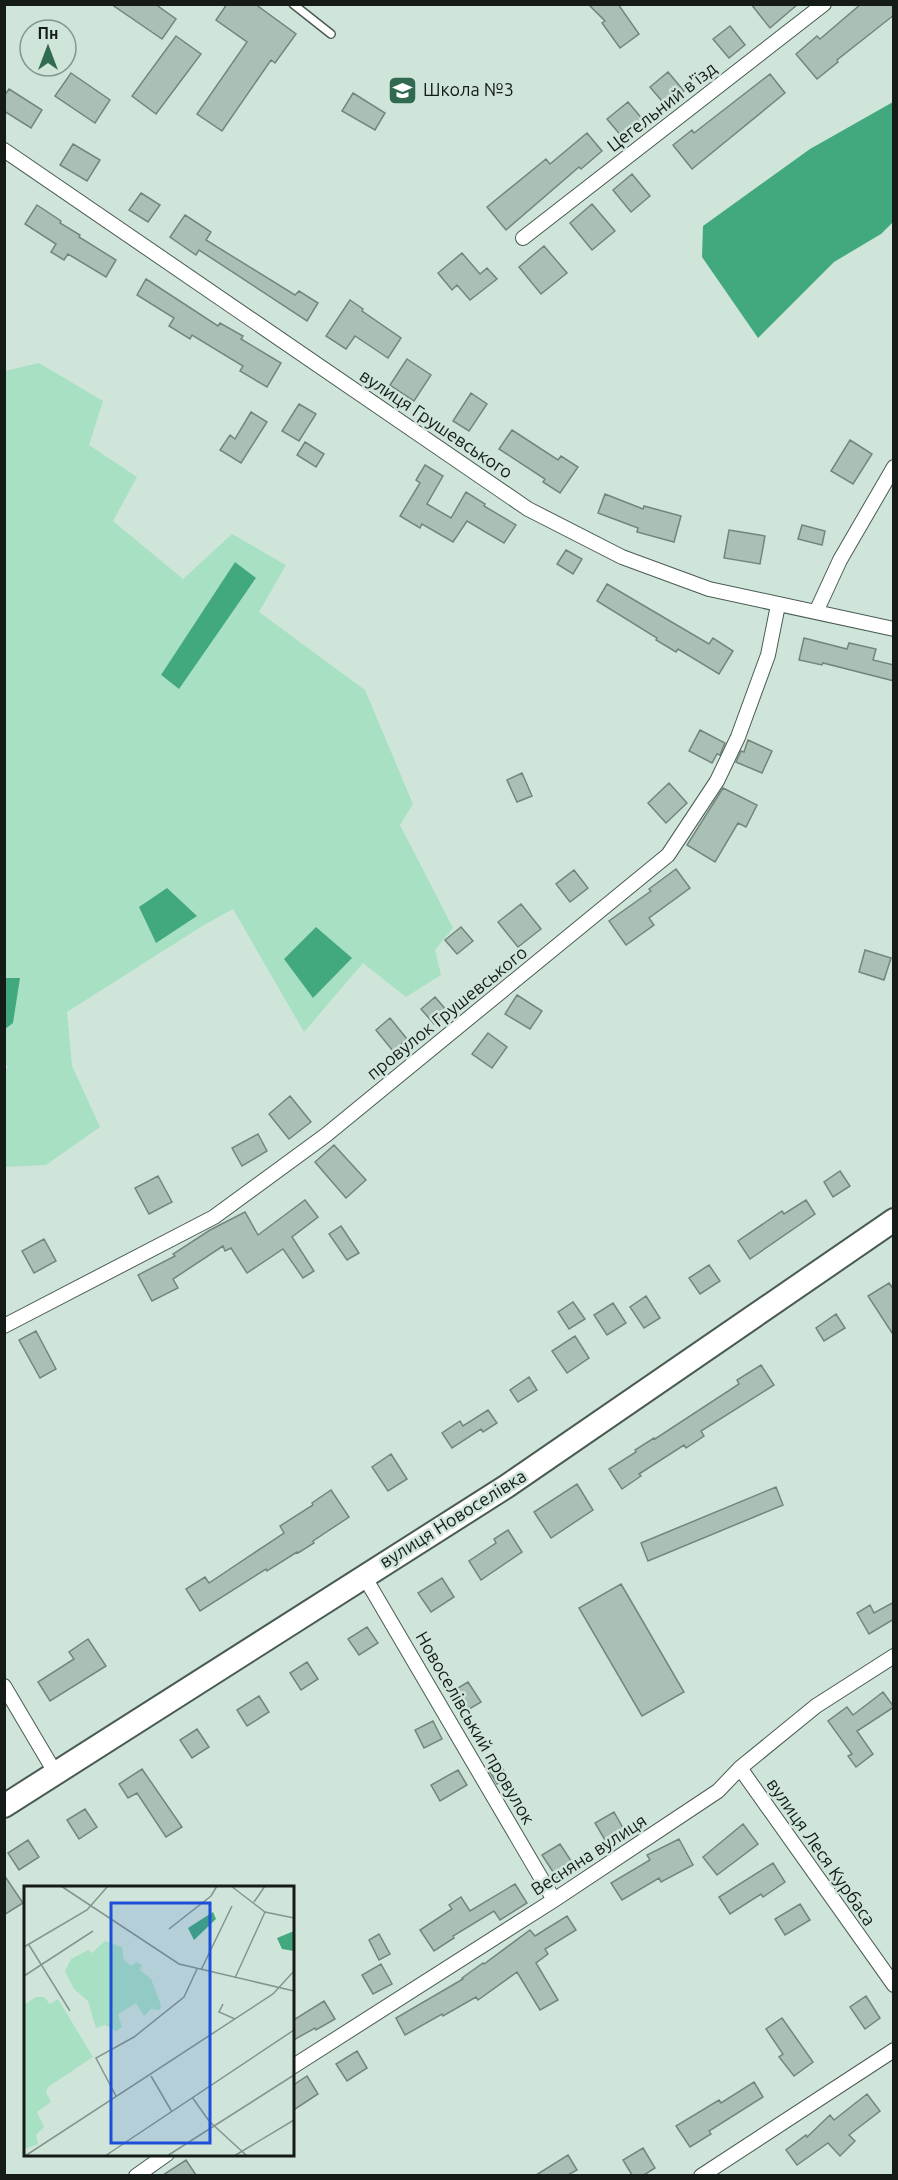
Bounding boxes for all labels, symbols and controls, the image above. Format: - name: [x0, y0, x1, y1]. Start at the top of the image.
- north arrow: [18, 18, 78, 78]
- text: Пн: [38, 24, 58, 42]
- street label: Цегельний в'їзд: [603, 57, 720, 155]
- school or university icon: Школа №3: [386, 74, 418, 106]
- place label: Школа №3: [423, 79, 514, 99]
- street label: вулиця Грушевського: [356, 365, 517, 482]
- street label: провулок Грушевського: [362, 941, 530, 1083]
- street label: вулиця Новоселівка: [376, 1465, 529, 1571]
- street label: Новоселівський провулок: [412, 1628, 539, 1827]
- street label: вулиця Леся Курбаса: [763, 1774, 880, 1929]
- street label: Весняна вулиця: [527, 1809, 650, 1899]
- inset map: [24, 1886, 294, 2156]

